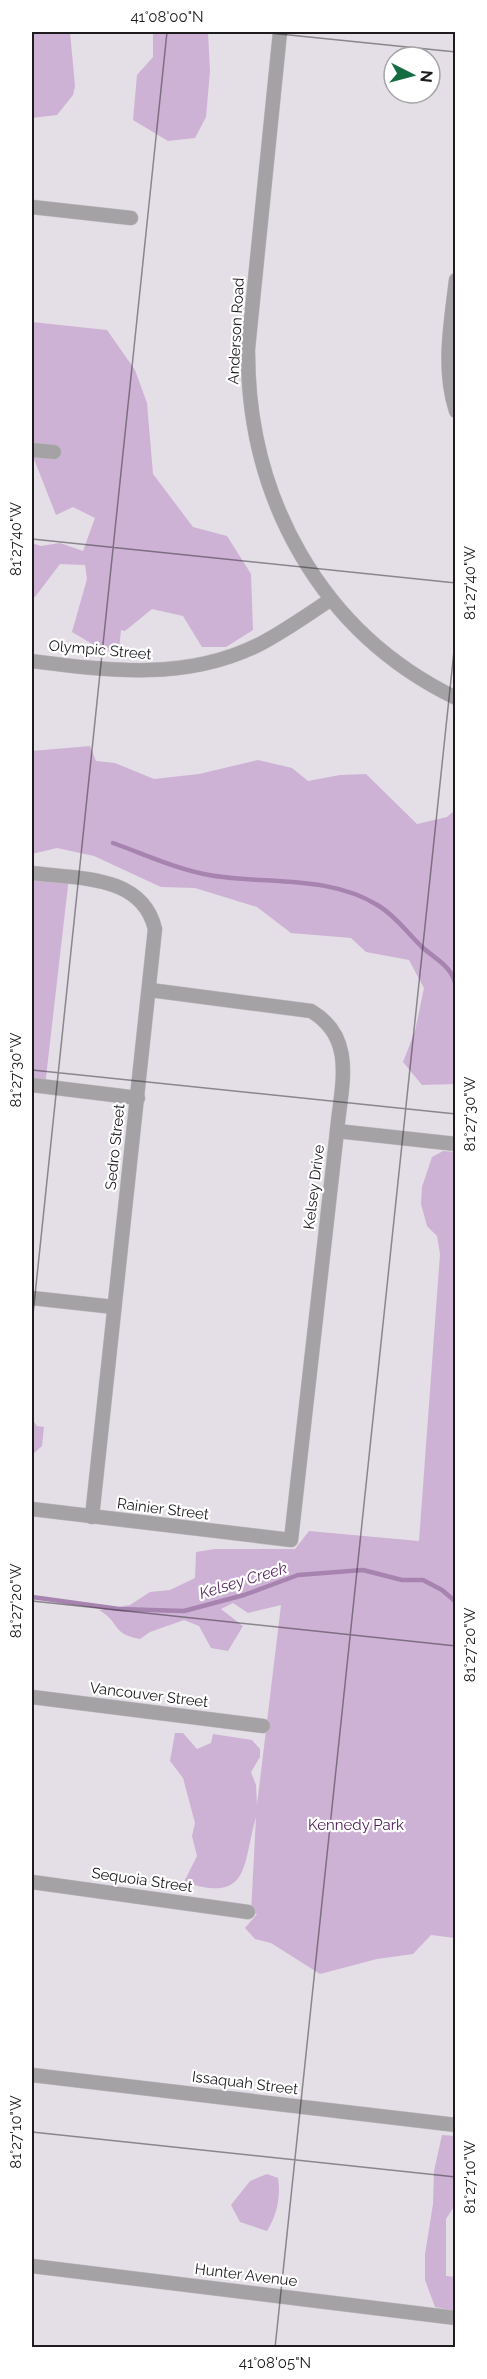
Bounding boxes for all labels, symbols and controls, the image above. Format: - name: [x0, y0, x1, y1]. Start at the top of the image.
- text: 41°08'00"N: [130, 8, 204, 26]
- north arrow: [382, 45, 442, 105]
- text: N: [416, 69, 437, 84]
- street label: Anderson Road: [224, 277, 248, 385]
- text: 81°27'40"W: [7, 502, 25, 576]
- text: 81°27'40"W: [461, 546, 479, 620]
- street label: Olympic Street: [48, 637, 152, 663]
- text: 81°27'30"W: [7, 1032, 25, 1107]
- text: 81°27'30"W: [461, 1076, 479, 1151]
- street label: Sedro Street: [102, 1103, 128, 1191]
- street label: Kelsey Drive: [300, 1143, 328, 1230]
- street label: Rainier Street: [116, 1494, 210, 1524]
- water label: Kelsey Creek: [197, 1558, 290, 1603]
- text: 81°27'20"W: [7, 1563, 25, 1638]
- text: 81°27'20"W: [461, 1607, 479, 1682]
- street label: Vancouver Street: [89, 1679, 209, 1711]
- park label: Kennedy Park: [308, 1816, 404, 1834]
- street label: Sequoia Street: [90, 1864, 194, 1896]
- street label: Issaquah Street: [191, 2068, 299, 2098]
- text: 81°27'10"W: [7, 2095, 25, 2169]
- text: 81°27'10"W: [461, 2140, 479, 2214]
- street label: Hunter Avenue: [194, 2260, 299, 2290]
- text: 41°08'05"N: [239, 2354, 311, 2372]

